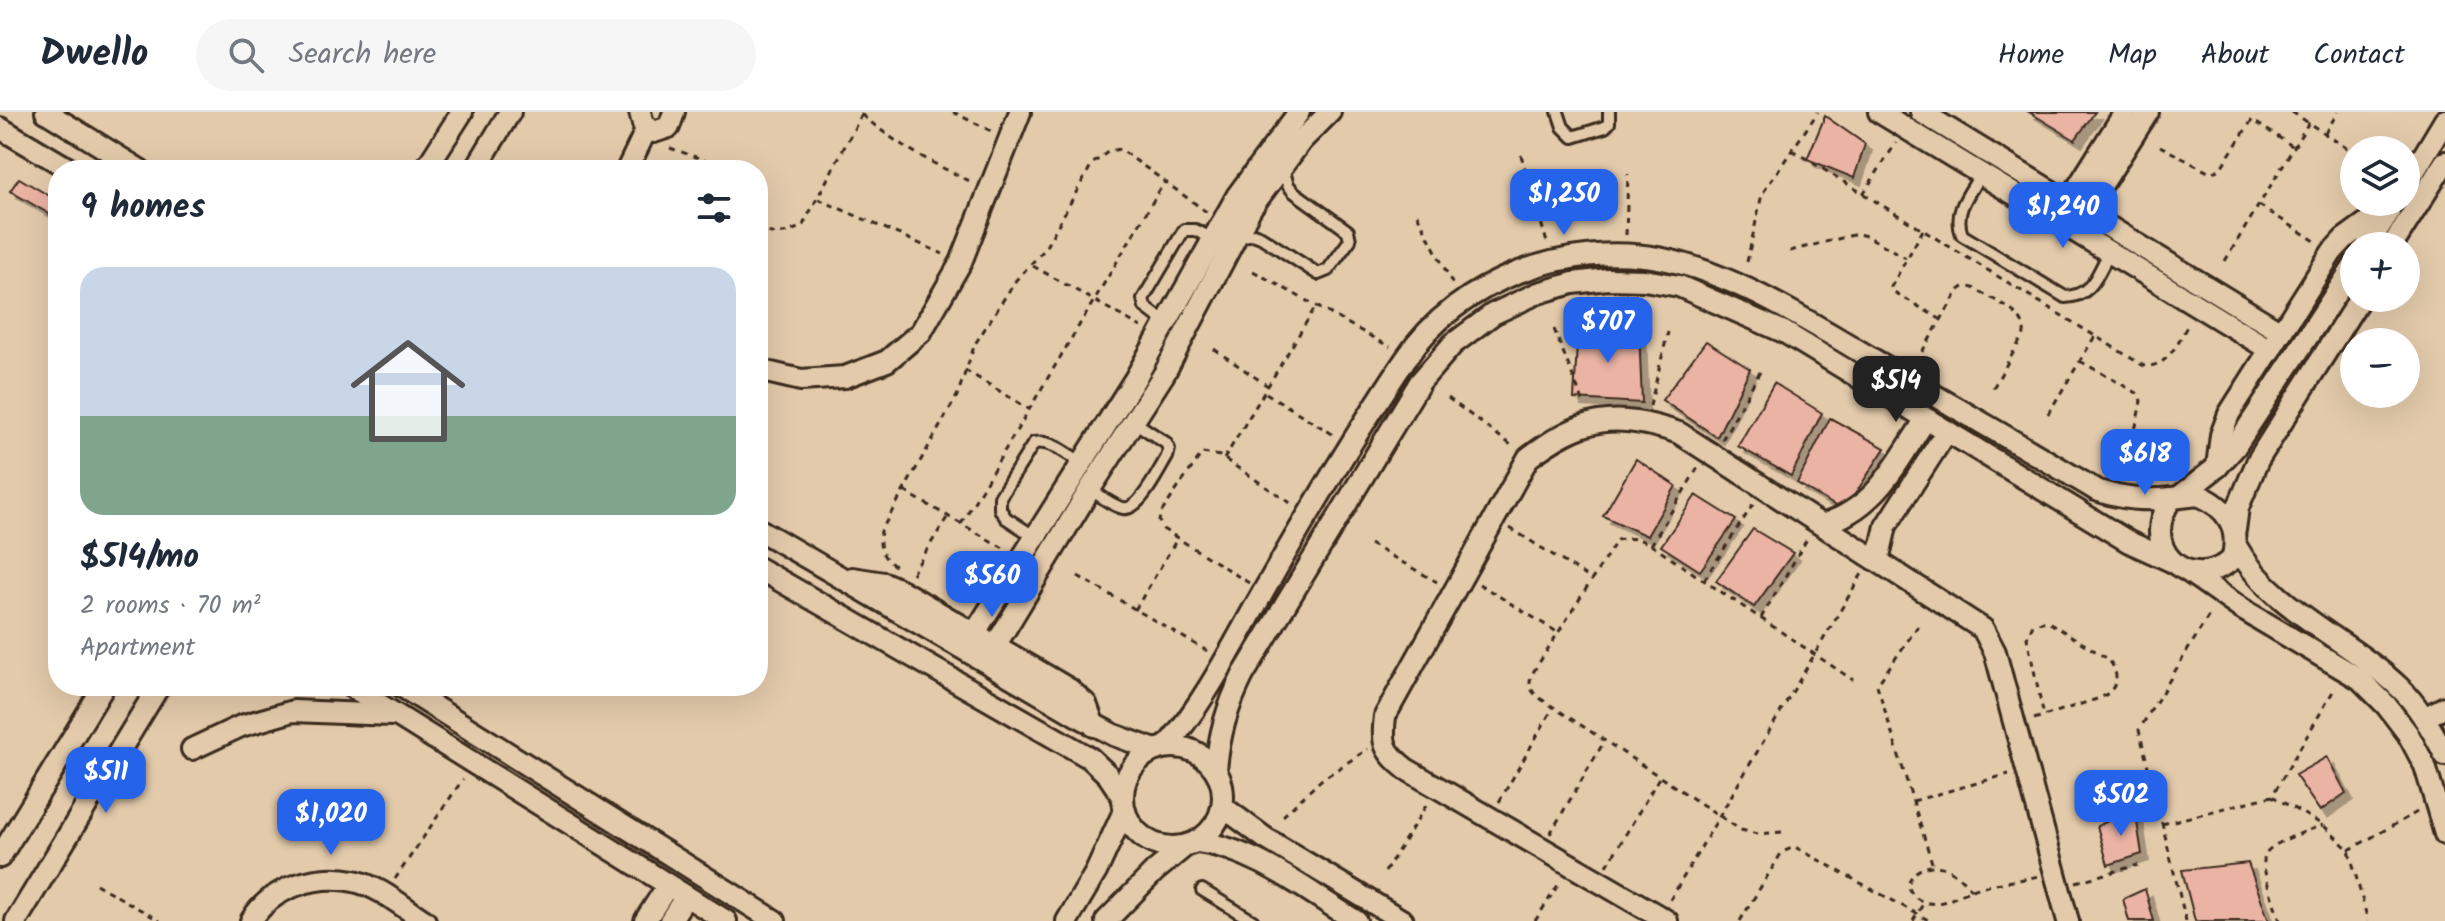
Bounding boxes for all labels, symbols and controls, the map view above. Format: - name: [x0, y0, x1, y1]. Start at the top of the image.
- search box: [196, 19, 756, 91]
- text: Dwello: [40, 25, 148, 85]
- text: Search here: [288, 31, 436, 79]
- icon: search: [224, 33, 268, 77]
- text: Home: [1998, 33, 2064, 78]
- text: Map: [2108, 33, 2157, 78]
- text: About: [2201, 33, 2269, 78]
- text: Contact: [2313, 33, 2405, 78]
- map controls: [2340, 136, 2420, 408]
- button: layers: [2340, 136, 2420, 216]
- pin: $1,250: [1499, 169, 1629, 237]
- text: $1,250: [1528, 174, 1600, 216]
- text: 9 homes: [80, 181, 205, 235]
- pin: $1,240: [1998, 182, 2128, 250]
- icon: filters: [692, 186, 736, 230]
- text: $1,240: [2027, 187, 2099, 229]
- button: +: [2340, 232, 2420, 312]
- pin: $707: [1561, 297, 1655, 365]
- text: $707: [1581, 302, 1635, 344]
- icon: home: [336, 319, 480, 463]
- button: −: [2340, 328, 2420, 408]
- pin: $514: [1849, 356, 1943, 424]
- text: $514: [1871, 361, 1921, 403]
- pin: $618: [2098, 429, 2192, 497]
- text: $618: [2119, 434, 2171, 476]
- text: $514/mo: [80, 531, 199, 585]
- pin: $560: [945, 551, 1039, 619]
- text: $560: [964, 556, 1020, 598]
- text: 2 rooms · 70 m²: [80, 585, 261, 627]
- text: Apartment: [80, 627, 195, 669]
- pin: $511: [59, 747, 153, 815]
- text: $511: [84, 752, 128, 794]
- pin: $502: [2074, 770, 2168, 838]
- text: $502: [2092, 775, 2150, 817]
- pin: $1,020: [266, 789, 396, 857]
- text: $1,020: [295, 794, 367, 836]

